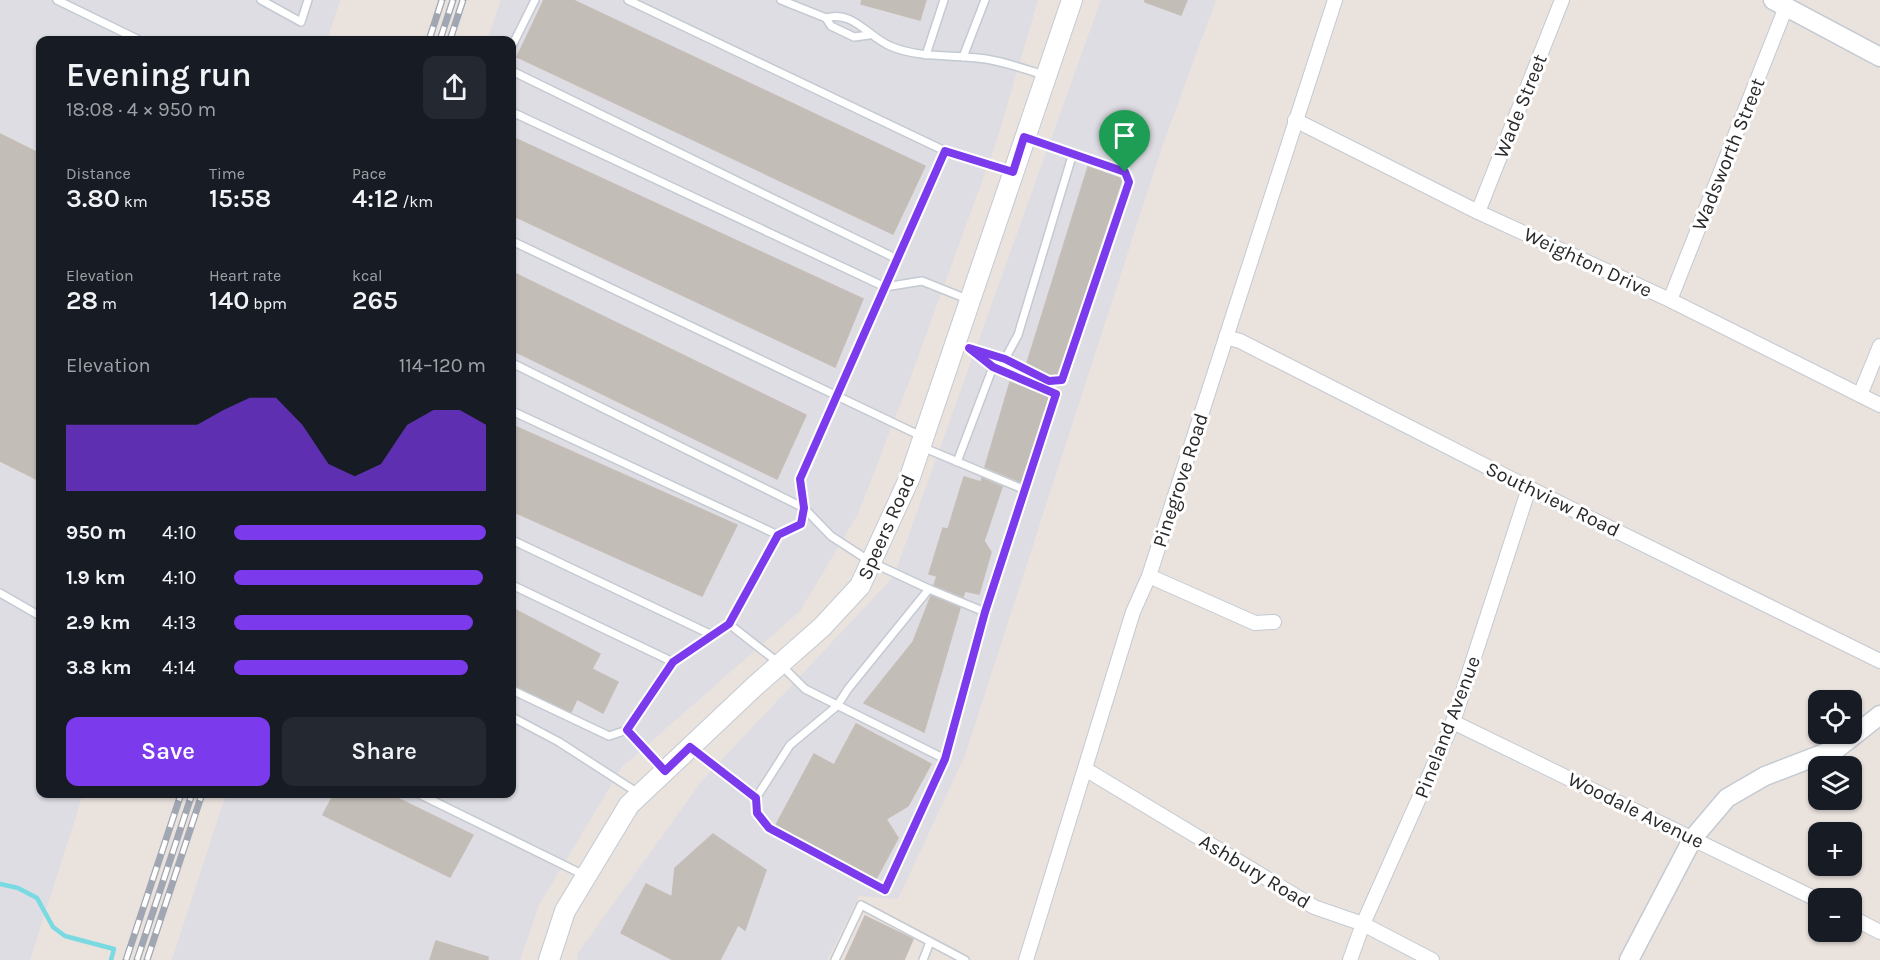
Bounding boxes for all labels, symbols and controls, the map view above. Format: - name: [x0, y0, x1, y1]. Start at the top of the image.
- street label: Wade Street: [1489, 50, 1552, 162]
- text: Evening run: [66, 56, 252, 94]
- button: share: [423, 56, 486, 119]
- street label: Wadsworth Street: [1687, 74, 1770, 234]
- text: 18:08 · 4 × 950 m: [66, 98, 216, 121]
- pin: [1099, 110, 1150, 172]
- icon: arrive: [1108, 119, 1141, 152]
- text: Distance: [66, 164, 131, 183]
- text: Time: [209, 164, 245, 183]
- text: Pace: [352, 164, 386, 183]
- text: 3.80: [66, 183, 120, 214]
- text: 15:58: [209, 183, 271, 214]
- text: 4:12: [352, 183, 399, 214]
- text: km: [120, 192, 148, 211]
- text: /km: [399, 192, 433, 211]
- street label: Weighton Drive: [1520, 223, 1656, 302]
- text: Elevation: [66, 266, 134, 285]
- text: Heart rate: [209, 266, 281, 285]
- text: kcal: [352, 266, 383, 285]
- text: 28: [66, 285, 98, 316]
- text: 140: [209, 285, 249, 316]
- text: 265: [352, 285, 398, 316]
- text: m: [98, 294, 117, 313]
- text: bpm: [249, 294, 287, 313]
- text: Elevation: [66, 354, 151, 377]
- text: 114–120 m: [399, 354, 486, 377]
- street label: Pinegrove Road: [1148, 410, 1213, 550]
- street label: Southview Road: [1482, 457, 1624, 542]
- street label: Speers Road: [853, 471, 920, 583]
- text: 950 m: [66, 521, 127, 544]
- text: 4:10: [162, 521, 196, 544]
- text: 1.9 km: [66, 566, 126, 589]
- text: 4:10: [162, 566, 196, 589]
- text: 2.9 km: [66, 611, 130, 634]
- text: 4:13: [162, 611, 196, 634]
- street label: Pineland Avenue: [1410, 653, 1485, 802]
- text: 3.8 km: [66, 656, 132, 679]
- text: 4:14: [162, 656, 196, 679]
- map controls: [1808, 690, 1862, 942]
- button: locate: [1808, 690, 1862, 744]
- button: Save: [66, 717, 270, 786]
- button: Share: [282, 717, 486, 786]
- button: layers: [1808, 756, 1862, 810]
- street label: Woodale Avenue: [1564, 768, 1708, 853]
- button: +: [1808, 822, 1862, 876]
- street label: Ashbury Road: [1195, 829, 1314, 914]
- button: −: [1808, 888, 1862, 942]

